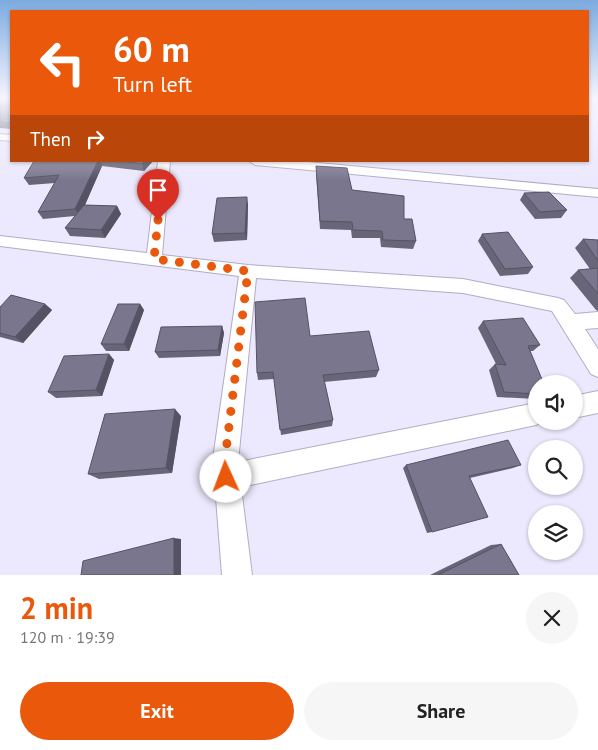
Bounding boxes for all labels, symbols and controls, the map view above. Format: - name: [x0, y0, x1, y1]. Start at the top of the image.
- text: 60 m: [113, 26, 190, 72]
- icon: left: [30, 30, 95, 95]
- text: Turn left: [113, 70, 192, 98]
- icon: right: [81, 125, 109, 153]
- text: Then: [30, 127, 71, 151]
- pin: [137, 169, 179, 220]
- icon: arrive: [144, 176, 172, 204]
- map controls: [528, 375, 583, 560]
- button: sound: [528, 375, 583, 430]
- button: search: [528, 440, 583, 495]
- position arrow: [199, 450, 251, 502]
- button: layers: [528, 505, 583, 560]
- text: 2 min: [20, 588, 93, 627]
- button: close: [526, 592, 578, 644]
- text: 120 m · 19:39: [20, 627, 115, 647]
- button: Exit: [20, 682, 294, 740]
- button: Share: [304, 682, 578, 740]

